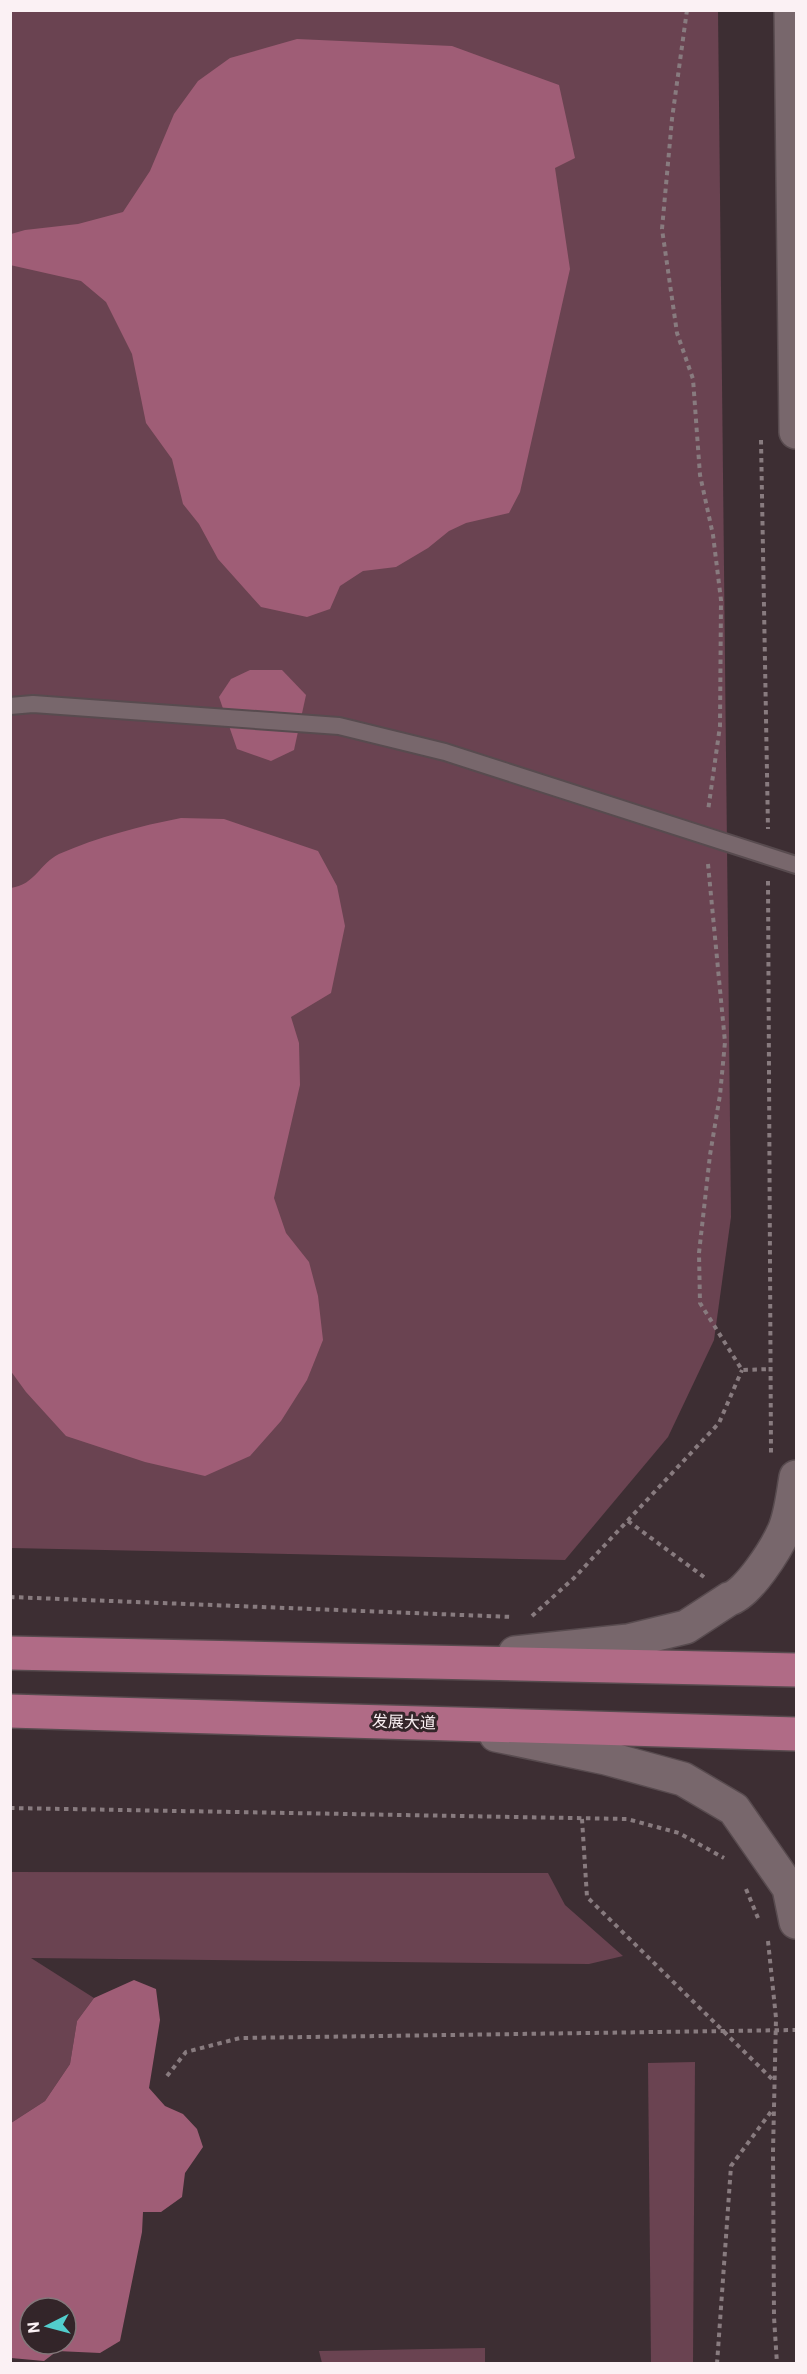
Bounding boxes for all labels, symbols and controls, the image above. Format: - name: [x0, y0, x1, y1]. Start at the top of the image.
- street label: 发展大道: [372, 1711, 436, 1733]
- north arrow: [18, 2296, 78, 2356]
- text: N: [24, 2321, 44, 2334]

